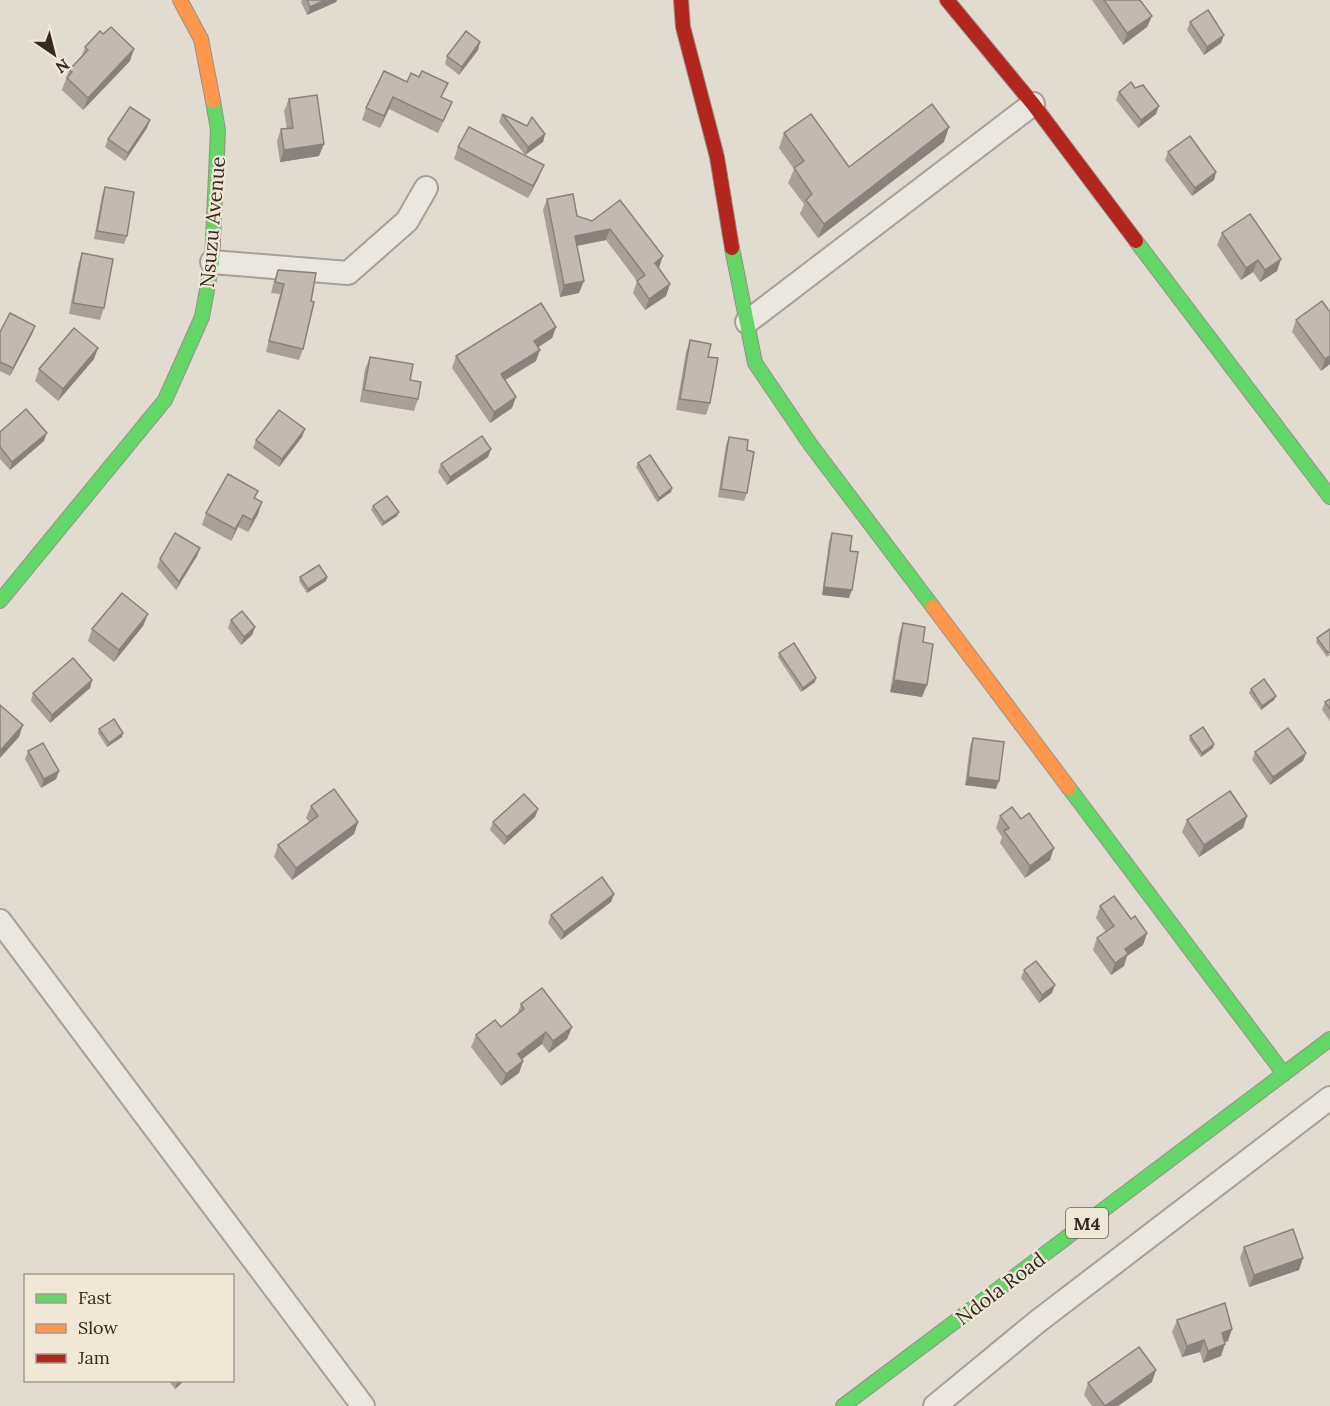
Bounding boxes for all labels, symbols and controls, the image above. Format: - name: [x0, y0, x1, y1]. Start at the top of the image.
- north arrow: [24, 24, 84, 84]
- text: N: [52, 55, 73, 78]
- street label: Nsuzu Avenue: [194, 155, 230, 289]
- road number: M4: [1066, 1208, 1108, 1238]
- street label: Ndola Road: [950, 1246, 1050, 1330]
- legend: [24, 1274, 234, 1382]
- text: Fast: [78, 1286, 112, 1309]
- text: Slow: [78, 1316, 118, 1339]
- text: Jam: [77, 1346, 110, 1369]

